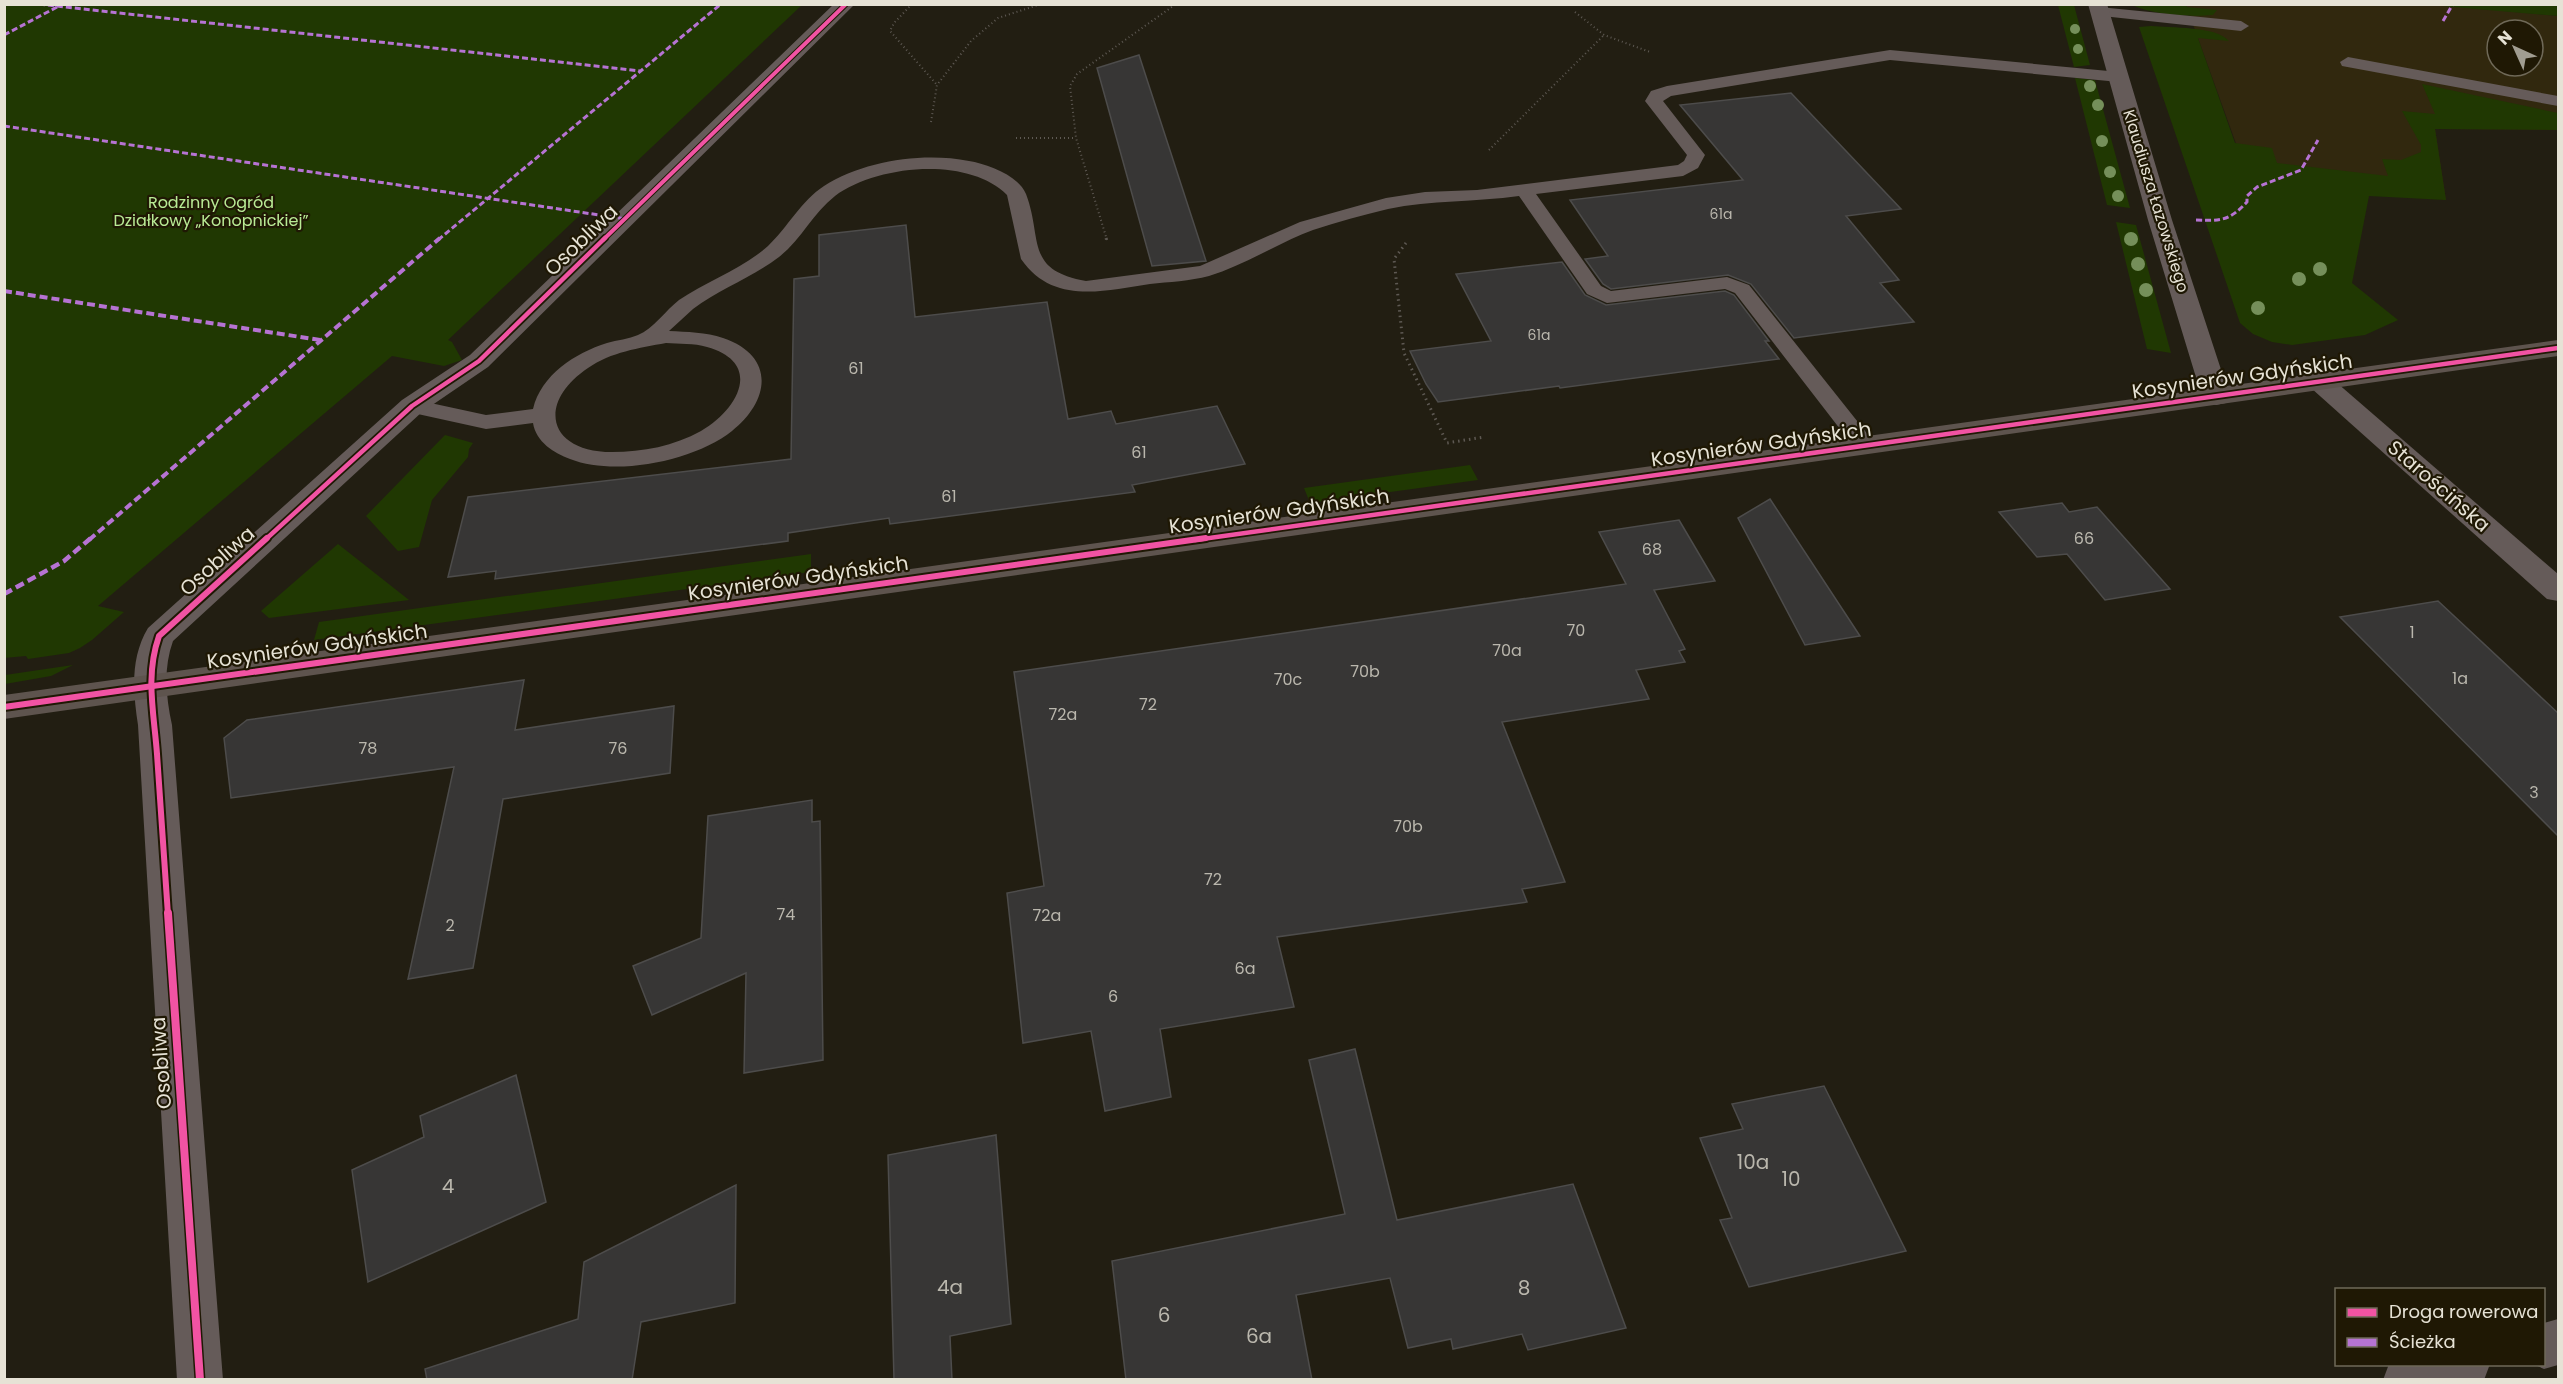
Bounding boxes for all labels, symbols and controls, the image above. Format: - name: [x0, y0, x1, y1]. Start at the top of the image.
- north arrow: [2485, 18, 2545, 78]
- text: N: [2492, 25, 2517, 50]
- street label: Klaudiusza Łazowskiego: [2117, 107, 2195, 295]
- park label: Rodzinny Ogród Działkowy „Konopnickiej”: [114, 191, 309, 232]
- street label: Osobliwa: [538, 198, 624, 282]
- house number: 61a: [1710, 204, 1732, 224]
- house number: 61a: [1528, 325, 1550, 345]
- street label: Kosynierów Gdyńskich: [2130, 347, 2354, 405]
- house number: 61: [848, 357, 864, 380]
- street label: Kosynierów Gdyńskich: [1649, 415, 1873, 473]
- street label: Starościńska: [2382, 434, 2496, 538]
- house number: 61: [1131, 441, 1147, 464]
- street label: Kosynierów Gdyńskich: [1167, 482, 1391, 540]
- house number: 61: [941, 485, 957, 508]
- street label: Osobliwa: [173, 520, 261, 602]
- house number: 66: [2074, 527, 2094, 550]
- house number: 68: [1642, 538, 1662, 561]
- street label: Kosynierów Gdyńskich: [686, 549, 910, 607]
- street label: Kosynierów Gdyńskich: [205, 617, 429, 675]
- house number: 70: [1567, 619, 1585, 642]
- house number: 1: [2409, 621, 2415, 644]
- house number: 70a: [1492, 639, 1522, 662]
- house number: 70b: [1350, 660, 1380, 683]
- house number: 1a: [2452, 667, 2468, 690]
- house number: 70c: [1274, 668, 1303, 691]
- house number: 72: [1139, 693, 1157, 716]
- house number: 72a: [1049, 703, 1077, 726]
- house number: 78: [359, 737, 377, 760]
- house number: 76: [609, 737, 627, 760]
- house number: 3: [2529, 781, 2539, 804]
- house number: 70b: [1393, 815, 1423, 838]
- house number: 72: [1204, 868, 1222, 891]
- house number: 74: [777, 903, 795, 926]
- house number: 72a: [1033, 904, 1061, 927]
- house number: 2: [445, 914, 455, 937]
- house number: 6a: [1235, 957, 1255, 980]
- house number: 6: [1108, 985, 1118, 1008]
- street label: Osobliwa: [144, 1016, 178, 1110]
- house number: 10a: [1737, 1148, 1769, 1176]
- house number: 10: [1782, 1165, 1800, 1193]
- house number: 4: [442, 1172, 454, 1200]
- house number: 4a: [937, 1273, 963, 1301]
- house number: 8: [1518, 1274, 1530, 1302]
- legend: [2335, 1288, 2545, 1366]
- text: Droga rowerowa: [2389, 1299, 2538, 1324]
- house number: 6: [1158, 1301, 1170, 1329]
- house number: 6a: [1246, 1322, 1272, 1350]
- text: Ścieżka: [2389, 1329, 2456, 1354]

